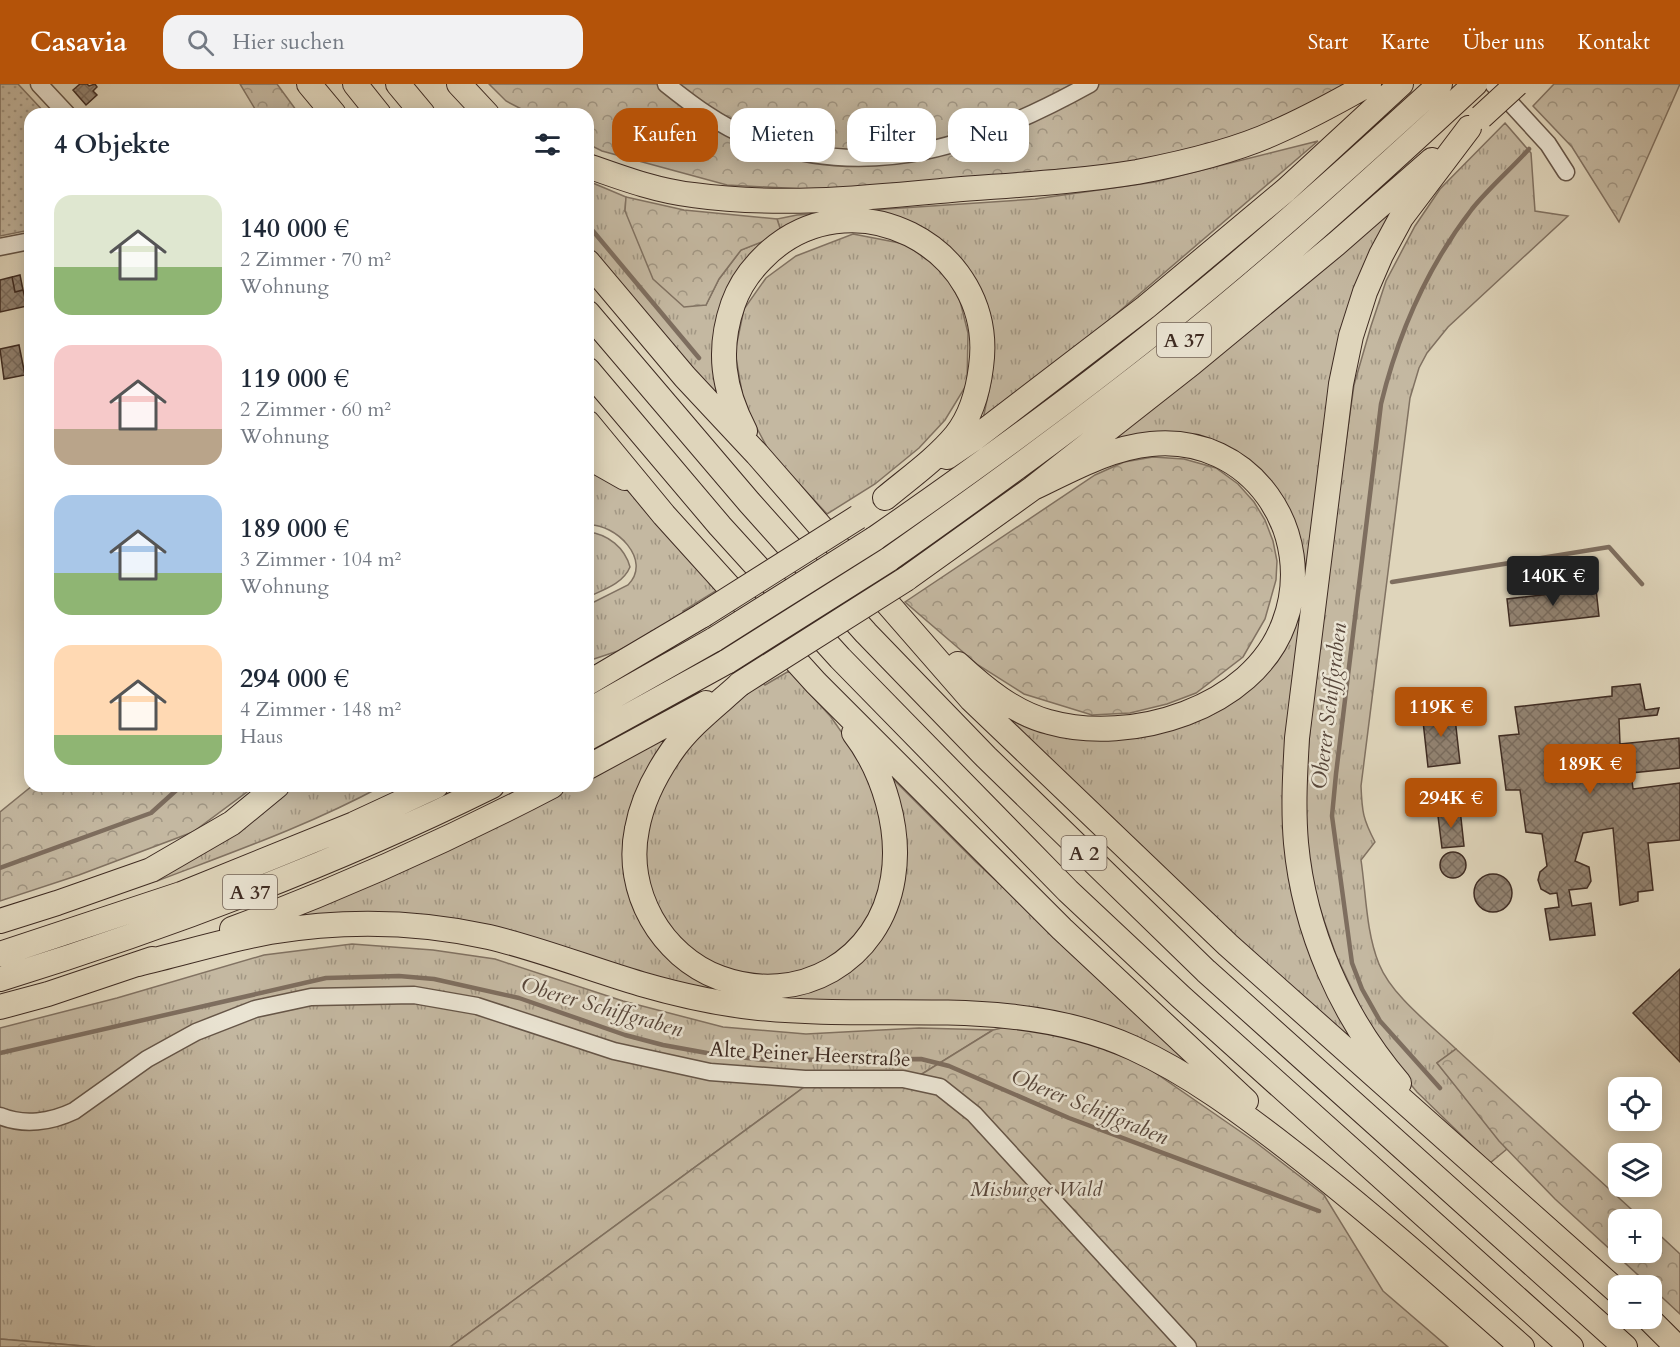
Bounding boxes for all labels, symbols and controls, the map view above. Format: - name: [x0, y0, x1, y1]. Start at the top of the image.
- search box: [163, 15, 583, 69]
- text: Casavia: [30, 23, 127, 61]
- icon: search: [184, 26, 217, 59]
- text: Hier suchen: [232, 27, 345, 57]
- text: Start: [1308, 28, 1348, 57]
- text: Karte: [1381, 28, 1430, 57]
- text: Über uns: [1463, 28, 1545, 57]
- text: Kontakt: [1578, 28, 1650, 57]
- chip: Kaufen: [612, 108, 718, 162]
- chip: Mieten: [730, 108, 835, 162]
- chip: Filter: [847, 108, 936, 162]
- chip: Neu: [948, 108, 1029, 162]
- text: 4 Objekte: [54, 127, 170, 162]
- icon: filters: [531, 128, 564, 161]
- text: 140 000 €: [240, 211, 349, 246]
- icon: home: [102, 219, 174, 291]
- text: 2 Zimmer · 70 m²: [240, 246, 391, 273]
- text: Wohnung: [240, 273, 329, 300]
- road number: A 37: [1157, 323, 1211, 357]
- text: 119 000 €: [240, 361, 349, 396]
- icon: home: [102, 369, 174, 441]
- text: 2 Zimmer · 60 m²: [240, 396, 391, 423]
- text: Wohnung: [240, 423, 329, 450]
- text: 189 000 €: [240, 511, 349, 546]
- icon: home: [102, 519, 174, 591]
- text: 3 Zimmer · 104 m²: [240, 546, 401, 573]
- pin: 140K €: [1504, 556, 1602, 607]
- text: 140K €: [1521, 562, 1585, 589]
- text: Wohnung: [240, 573, 329, 600]
- water label: Oberer Schiffgraben: [1304, 621, 1354, 791]
- text: 294 000 €: [240, 661, 349, 696]
- icon: home: [102, 669, 174, 741]
- pin: 119K €: [1392, 687, 1490, 738]
- text: 119K €: [1409, 693, 1473, 720]
- text: 4 Zimmer · 148 m²: [240, 696, 401, 723]
- text: Haus: [240, 723, 283, 750]
- pin: 189K €: [1541, 744, 1639, 795]
- text: 189K €: [1558, 750, 1622, 777]
- pin: 294K €: [1402, 778, 1500, 829]
- text: 294K €: [1419, 784, 1483, 811]
- road number: A 2: [1062, 836, 1106, 870]
- road number: A 37: [223, 875, 277, 909]
- water label: Oberer Schiffgraben: [517, 969, 687, 1045]
- street label: Alte Peiner Heerstraße: [709, 1035, 911, 1074]
- water label: Oberer Schiffgraben: [1006, 1062, 1173, 1152]
- map controls: [1608, 1077, 1662, 1329]
- button: locate: [1608, 1077, 1662, 1131]
- button: layers: [1608, 1143, 1662, 1197]
- park label: Misburger Wald: [970, 1175, 1103, 1204]
- button: +: [1608, 1209, 1662, 1263]
- button: −: [1608, 1275, 1662, 1329]

